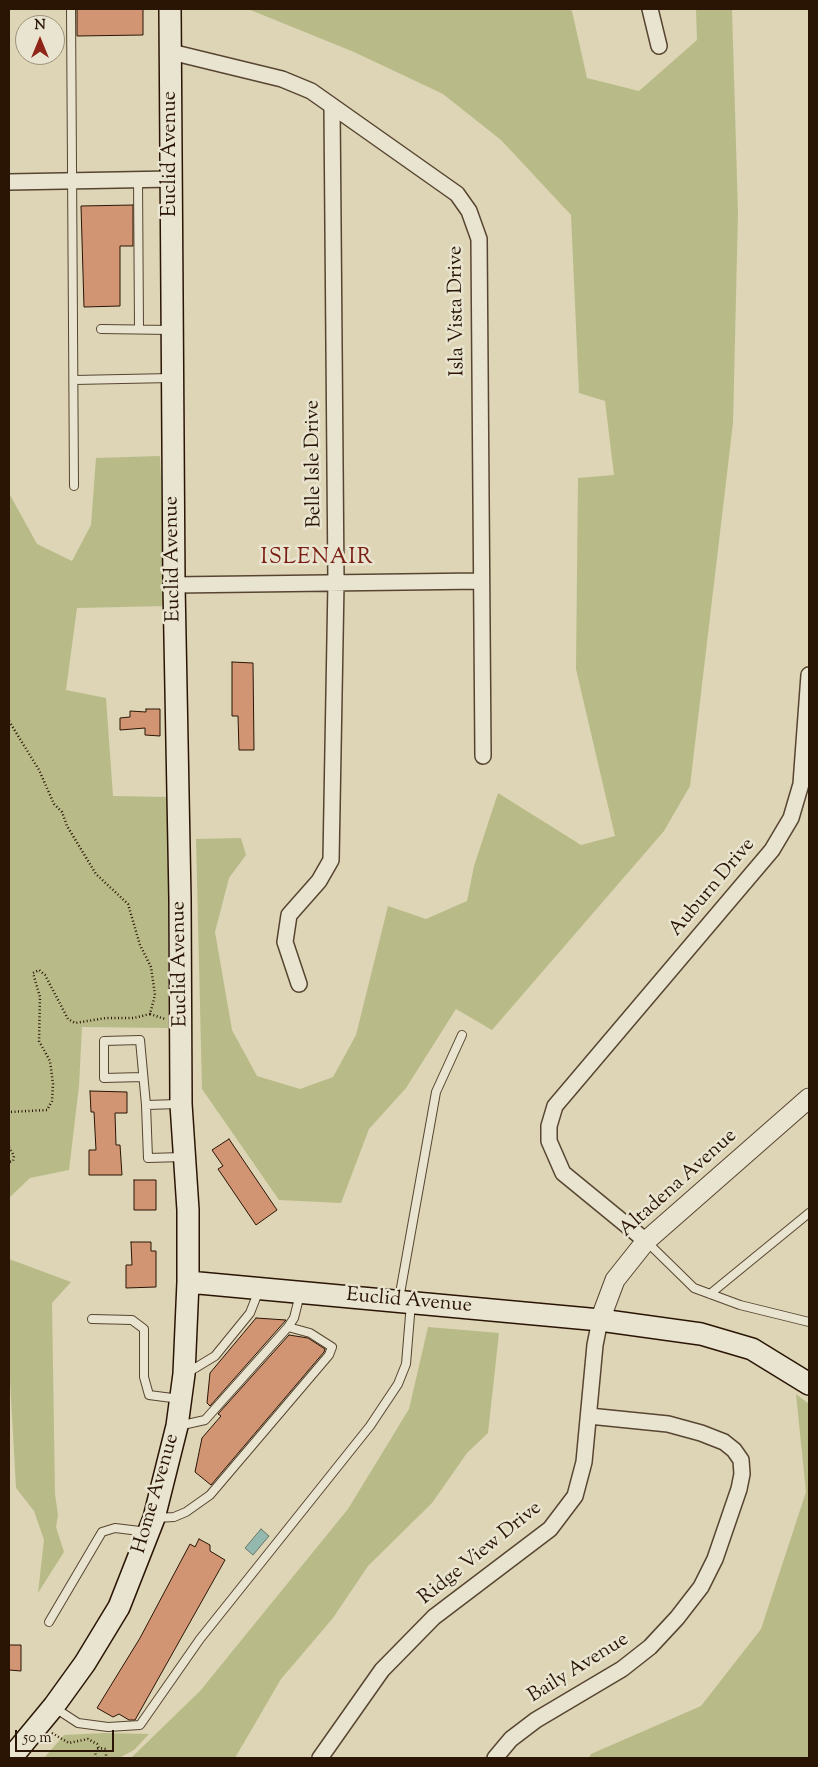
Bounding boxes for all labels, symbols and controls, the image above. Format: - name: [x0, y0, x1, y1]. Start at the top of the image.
- north arrow: [15, 15, 65, 65]
- text: N: [34, 16, 46, 36]
- street label: Euclid Avenue: [160, 91, 184, 217]
- street label: Isla Vista Drive: [445, 246, 471, 376]
- street label: Belle Isle Drive: [302, 400, 328, 528]
- street label: Euclid Avenue: [161, 496, 187, 622]
- district label: ISLENAIR: [259, 546, 375, 572]
- street label: Auburn Drive: [665, 834, 761, 942]
- street label: Euclid Avenue: [168, 901, 194, 1027]
- street label: Altadena Avenue: [615, 1125, 743, 1243]
- street label: Euclid Avenue: [345, 1285, 473, 1319]
- street label: Home Avenue: [128, 1431, 186, 1557]
- street label: Ridge View Drive: [415, 1497, 547, 1611]
- street label: Baily Avenue: [524, 1629, 634, 1709]
- scale bar: [18, 1720, 116, 1752]
- text: 50 m: [23, 1728, 52, 1749]

